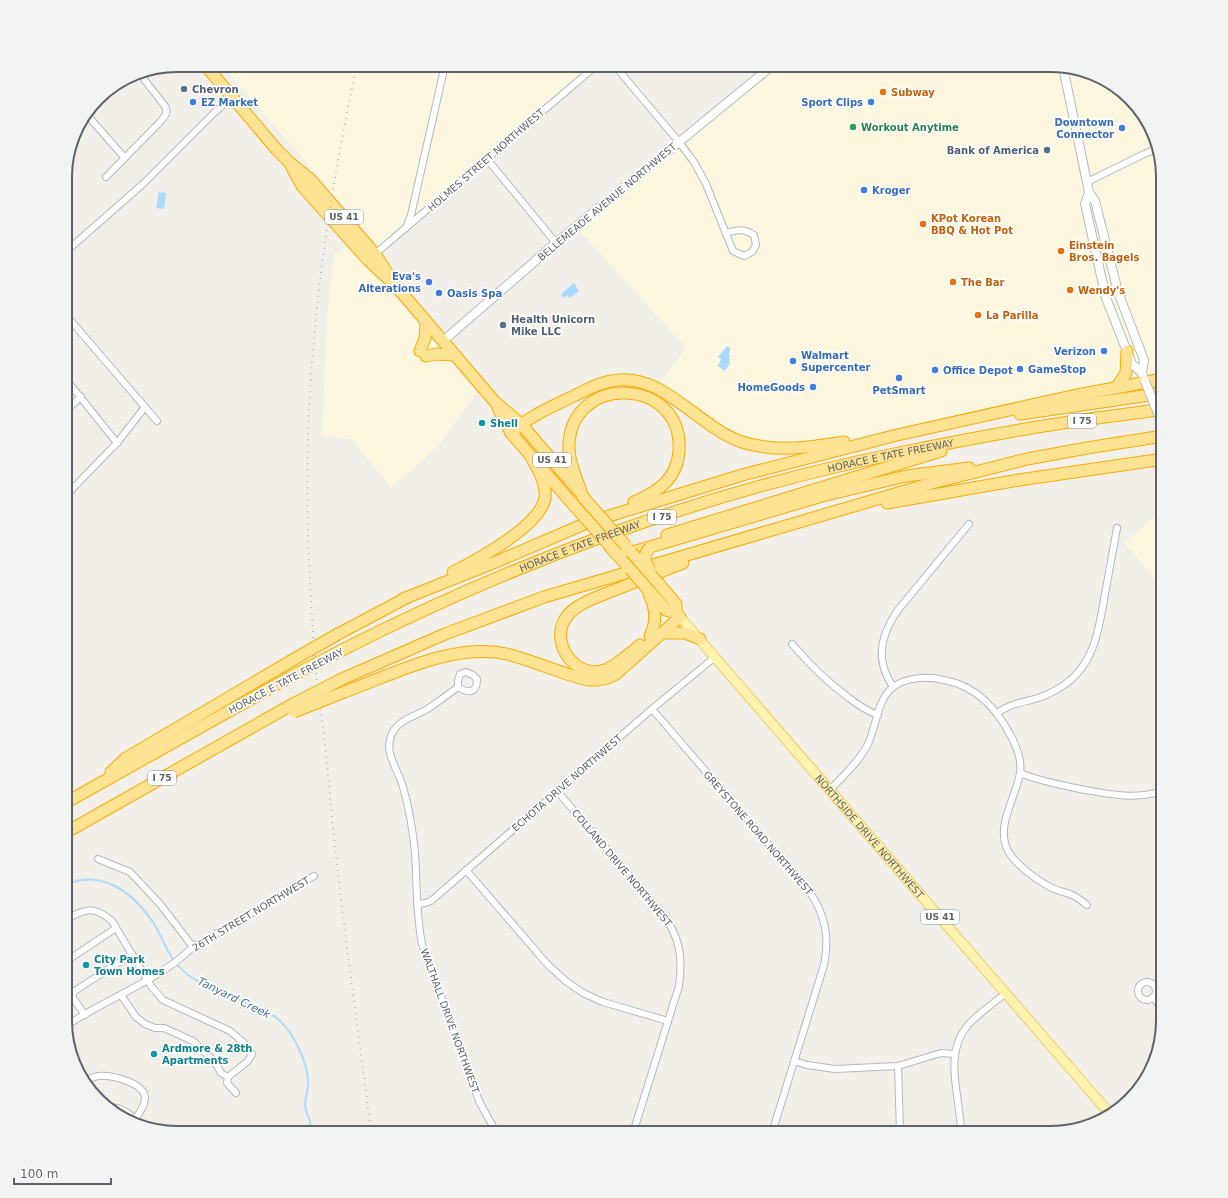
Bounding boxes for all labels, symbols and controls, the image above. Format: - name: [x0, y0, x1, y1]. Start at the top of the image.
- marker: Chevron: [179, 84, 189, 94]
- place label: Chevron: [192, 84, 239, 95]
- marker: Subway: [878, 87, 888, 97]
- place label: Subway: [891, 87, 935, 98]
- marker: EZ Market: [188, 97, 198, 107]
- place label: EZ Market: [201, 97, 258, 108]
- place label: Sport Clips: [801, 97, 863, 108]
- marker: Sport Clips: [866, 97, 876, 107]
- street label: HOLMES STREET NORTHWEST: [426, 106, 547, 214]
- place label: Downtown Connector: [1054, 117, 1114, 140]
- marker: Workout Anytime: [848, 122, 858, 132]
- place label: Workout Anytime: [861, 122, 959, 133]
- marker: Downtown Connector: [1117, 123, 1127, 133]
- street label: BELLEMEADE AVENUE NORTHWEST: [536, 140, 679, 263]
- place label: Bank of America: [947, 145, 1039, 156]
- marker: Bank of America: [1042, 145, 1052, 155]
- marker: Kroger: [859, 185, 869, 195]
- place label: Kroger: [872, 185, 910, 196]
- road number: US 41: [325, 210, 363, 224]
- place label: KPot Korean BBQ & Hot Pot: [931, 213, 1013, 236]
- marker: KPot Korean BBQ & Hot Pot: [918, 219, 928, 229]
- place label: Einstein Bros. Bagels: [1069, 240, 1139, 263]
- marker: Einstein Bros. Bagels: [1056, 246, 1066, 256]
- place label: Eva's Alterations: [358, 271, 421, 294]
- marker: Eva's Alterations: [424, 277, 434, 287]
- marker: The Bar: [948, 277, 958, 287]
- place label: The Bar: [961, 277, 1005, 288]
- marker: Wendy's: [1065, 285, 1075, 295]
- place label: Wendy's: [1078, 285, 1125, 296]
- marker: Oasis Spa: [434, 288, 444, 298]
- place label: Oasis Spa: [447, 288, 502, 299]
- marker: La Parilla: [973, 310, 983, 320]
- place label: La Parilla: [986, 310, 1038, 321]
- place label: Health Unicorn Mike LLC: [511, 314, 595, 337]
- marker: Health Unicorn Mike LLC: [498, 320, 508, 330]
- place label: Verizon: [1054, 346, 1096, 357]
- marker: Verizon: [1099, 346, 1109, 356]
- place label: Walmart Supercenter: [801, 350, 871, 373]
- marker: Walmart Supercenter: [788, 356, 798, 366]
- marker: GameStop: [1015, 364, 1025, 374]
- place label: GameStop: [1028, 364, 1086, 375]
- marker: Office Depot: [930, 365, 940, 375]
- place label: Office Depot: [943, 365, 1013, 376]
- marker: PetSmart: [894, 373, 904, 383]
- place label: HomeGoods: [738, 382, 805, 393]
- marker: HomeGoods: [808, 382, 818, 392]
- place label: PetSmart: [873, 385, 926, 396]
- road number: I 75: [1068, 414, 1096, 428]
- marker: Shell: [477, 418, 487, 428]
- place label: Shell: [490, 418, 518, 429]
- street label: HORACE E TATE FREEWAY: [826, 437, 955, 474]
- road number: US 41: [533, 453, 571, 467]
- road number: I 75: [648, 510, 676, 524]
- street label: HORACE E TATE FREEWAY: [518, 518, 643, 574]
- street label: HORACE E TATE FREEWAY: [227, 646, 346, 716]
- street label: ECHOTA DRIVE NORTHWEST: [510, 732, 625, 834]
- street label: GREYSTONE ROAD NORTHWEST: [701, 769, 815, 898]
- road number: I 75: [148, 771, 176, 785]
- street label: NORTHSIDE DRIVE NORTHWEST: [813, 772, 927, 901]
- street label: COLLAND DRIVE NORTHWEST: [570, 807, 675, 929]
- street label: 26TH STREET NORTHWEST: [190, 874, 312, 953]
- road number: US 41: [921, 910, 959, 924]
- street label: WALTHALL DRIVE NORTHWEST: [419, 947, 482, 1096]
- place label: City Park Town Homes: [94, 954, 165, 977]
- marker: City Park Town Homes: [81, 960, 91, 970]
- water label: Tanyard Creek: [195, 975, 273, 1022]
- place label: Ardmore & 28th Apartments: [162, 1043, 252, 1066]
- marker: Ardmore & 28th Apartments: [149, 1049, 159, 1059]
- scale bar: [14, 1160, 111, 1186]
- text: 100 m: [20, 1167, 58, 1181]

